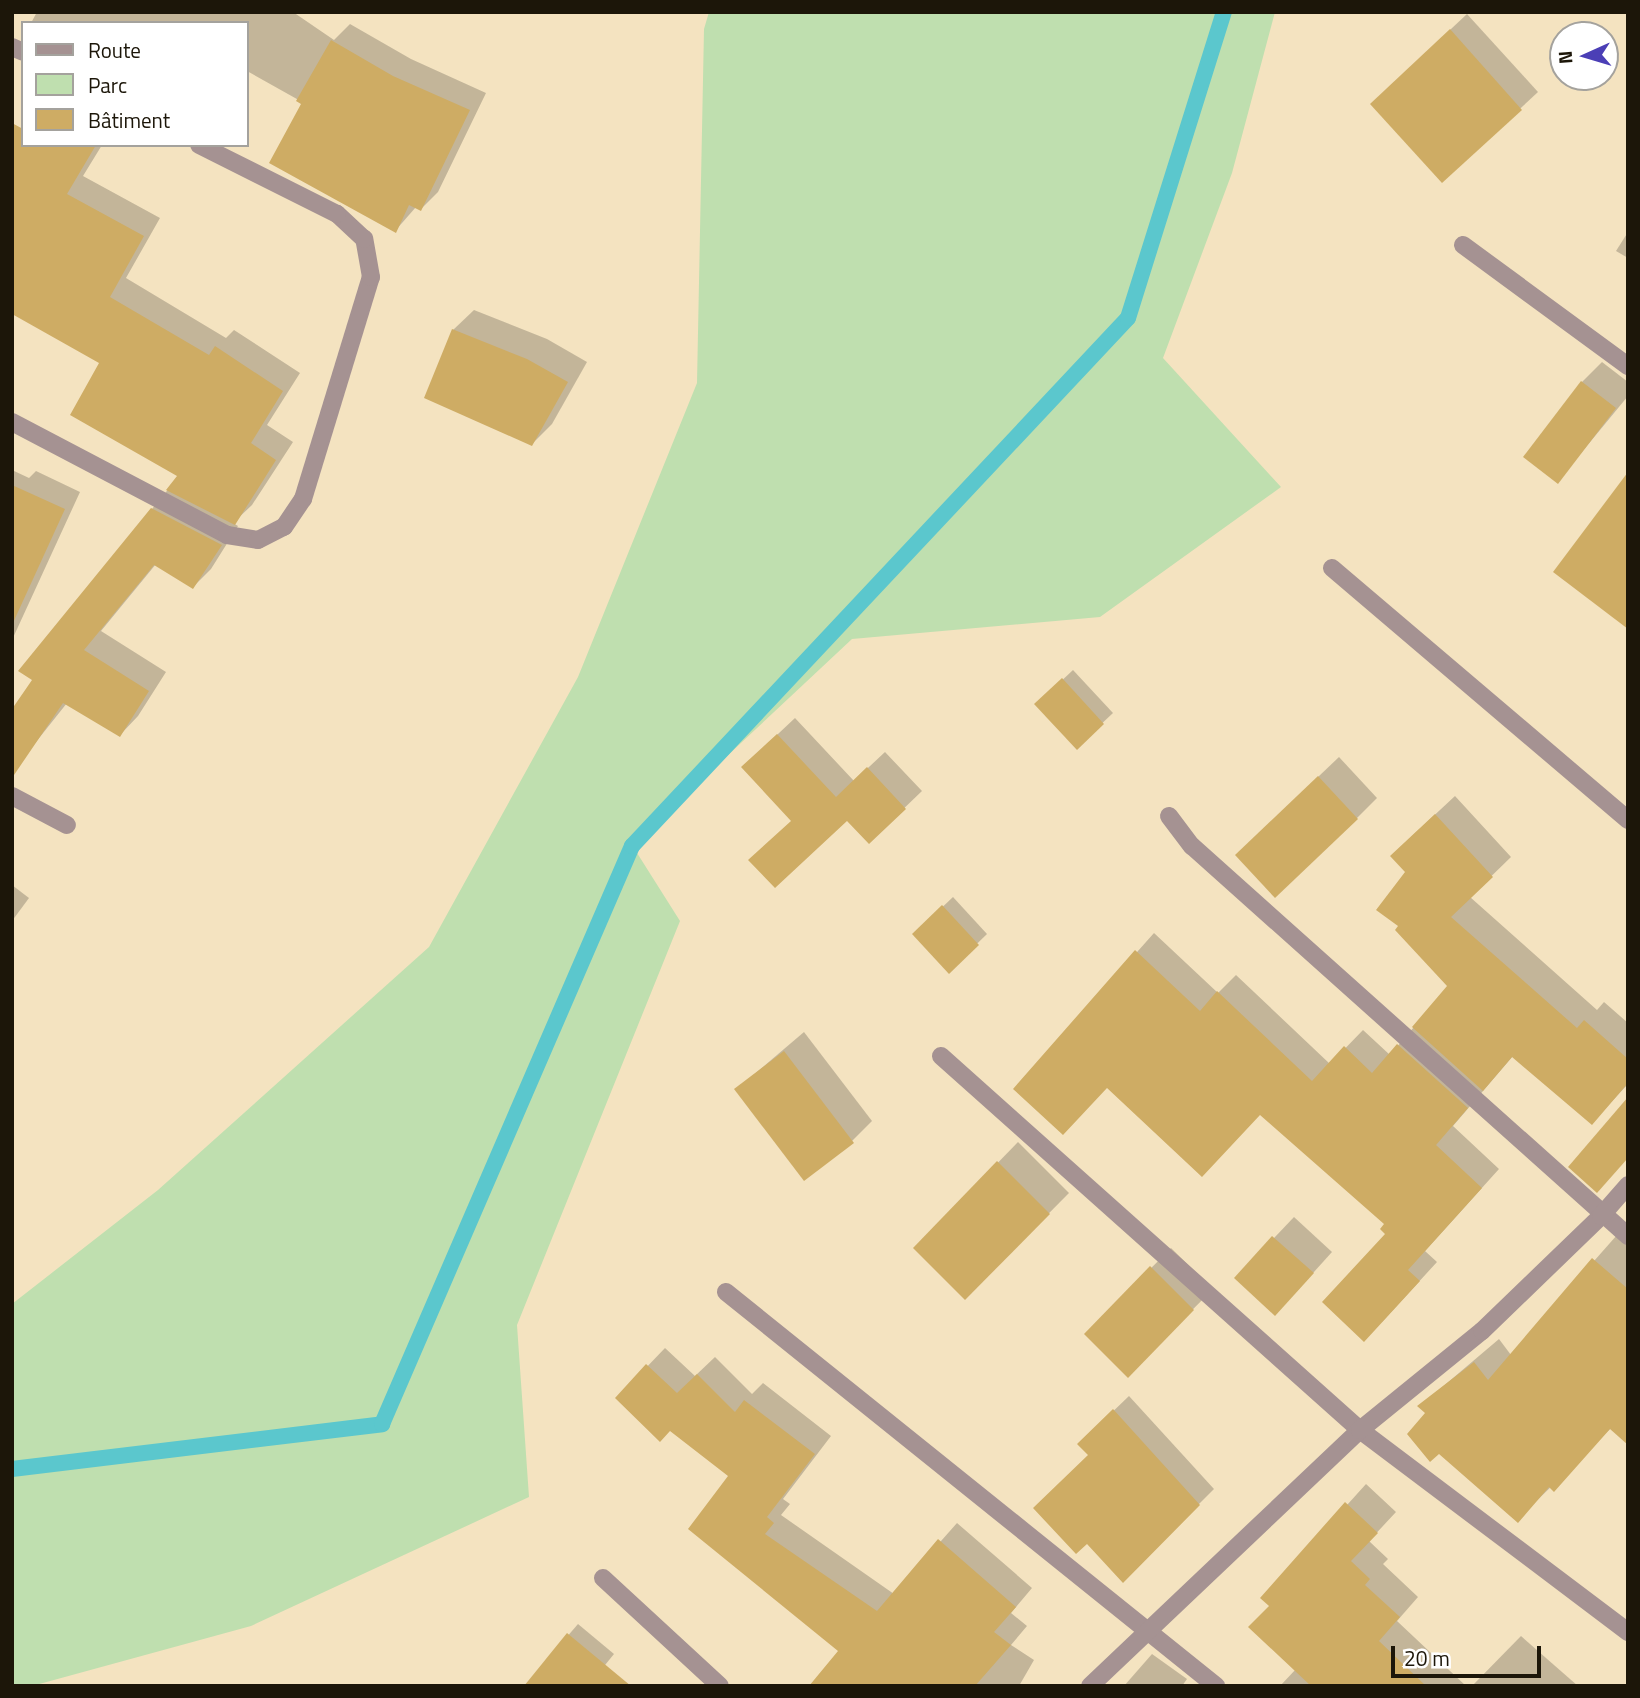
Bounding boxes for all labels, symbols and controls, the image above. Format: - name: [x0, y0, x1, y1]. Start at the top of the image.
- legend: [21, 21, 248, 147]
- north arrow: [1549, 21, 1619, 91]
- text: Route: [88, 34, 141, 66]
- text: N: [1550, 50, 1579, 65]
- text: Parc: [88, 69, 127, 101]
- text: Bâtiment: [88, 104, 170, 136]
- scale bar: [1395, 1632, 1546, 1676]
- text: 20 m: [1404, 1642, 1450, 1674]

